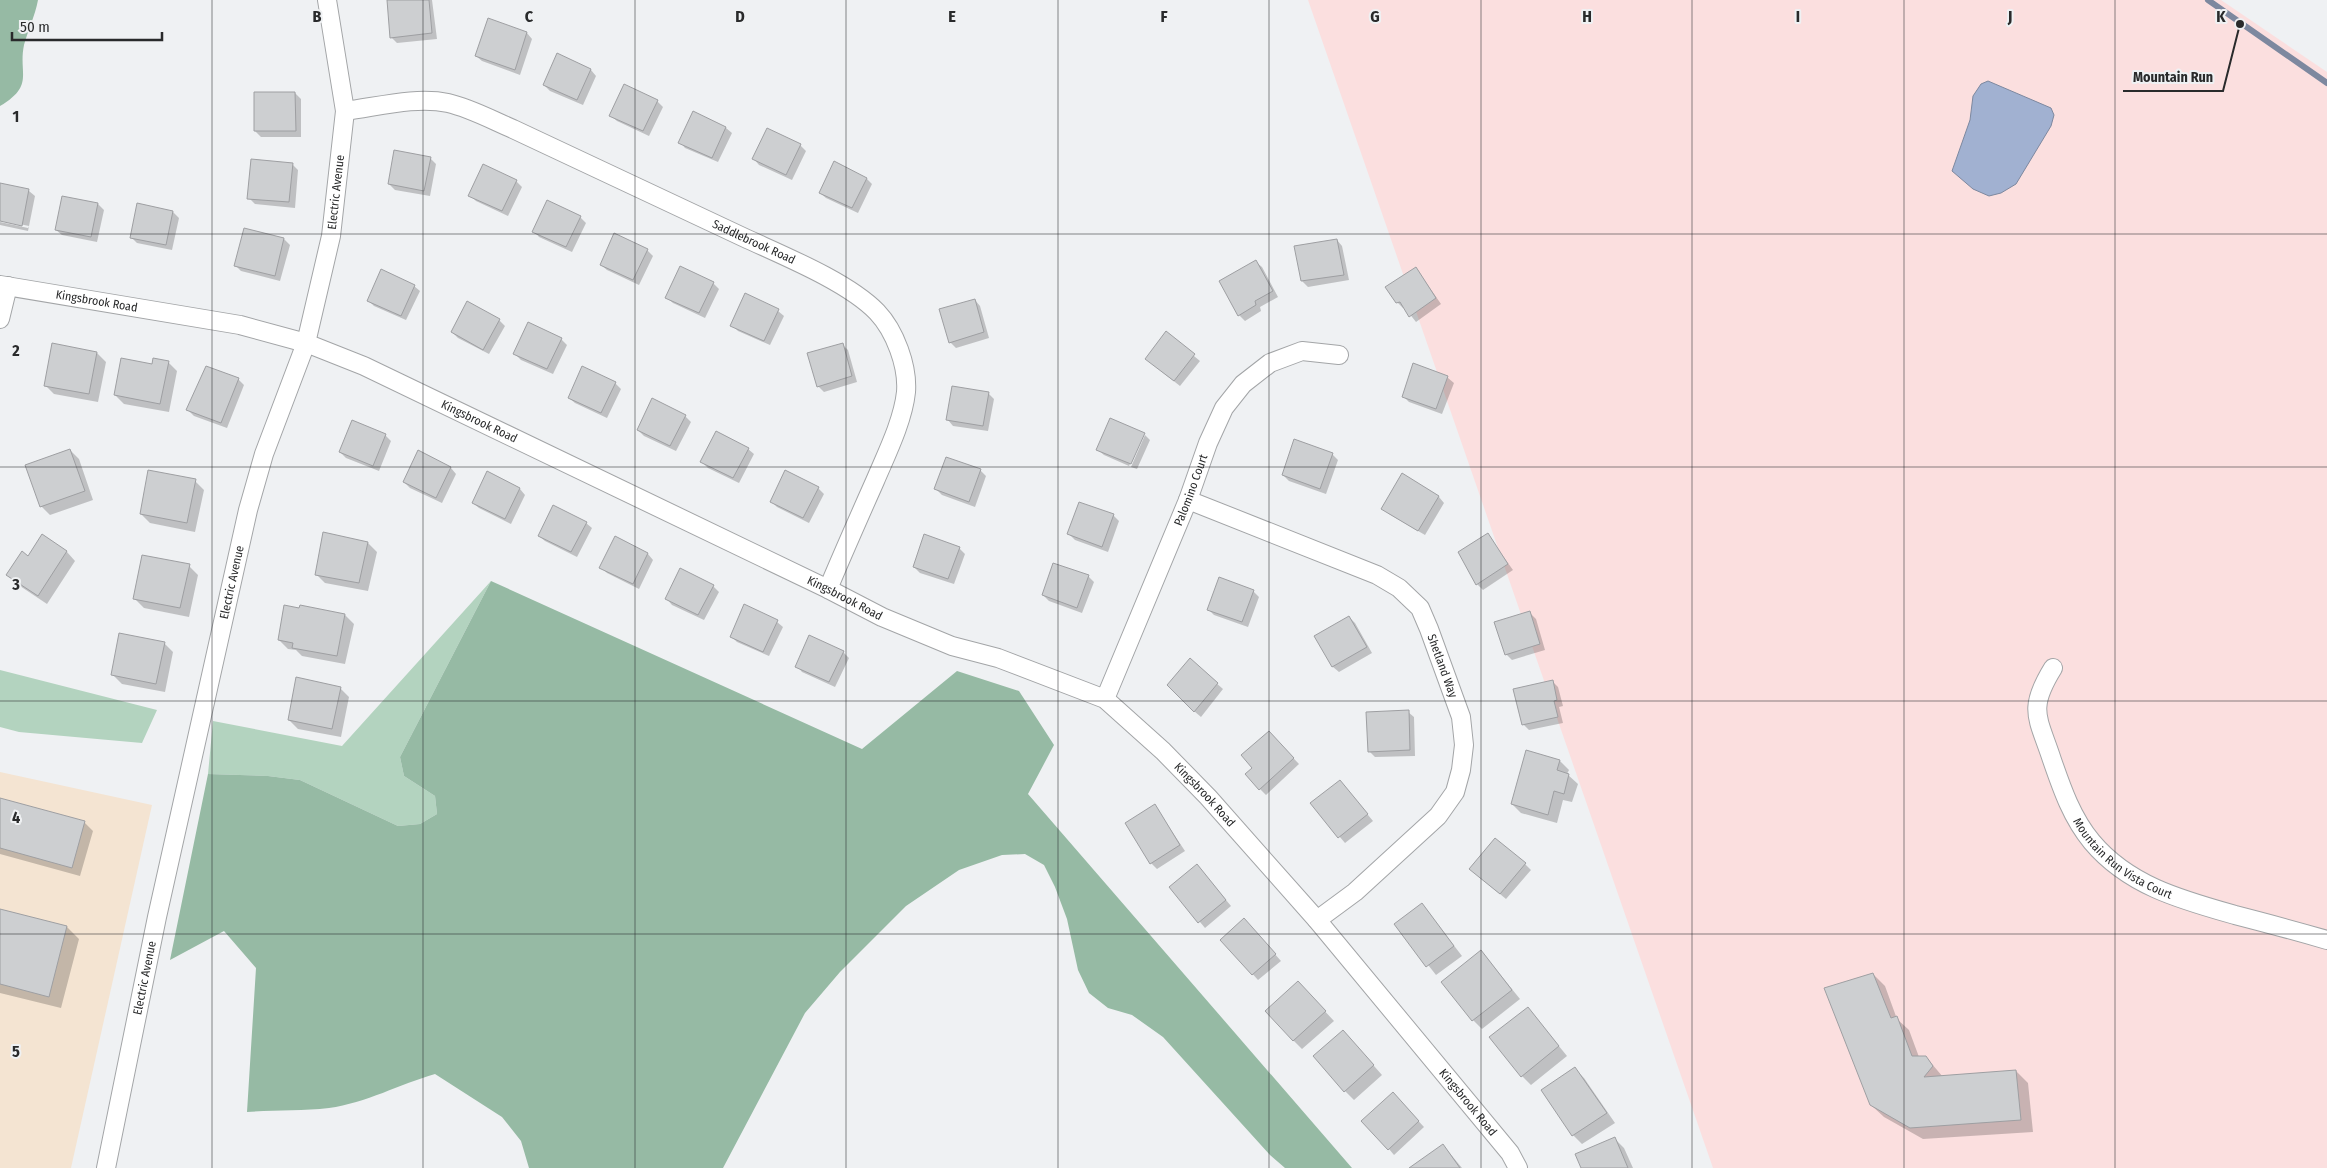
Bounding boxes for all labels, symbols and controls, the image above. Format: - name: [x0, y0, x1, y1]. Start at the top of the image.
- text: B: [313, 7, 322, 26]
- text: C: [525, 7, 534, 26]
- text: D: [735, 7, 745, 26]
- text: E: [948, 7, 956, 26]
- text: F: [1160, 7, 1168, 26]
- text: G: [1370, 7, 1380, 26]
- text: H: [1582, 7, 1592, 26]
- text: I: [1796, 7, 1800, 26]
- text: J: [2007, 7, 2012, 26]
- text: K: [2216, 7, 2226, 26]
- scale bar: [12, 10, 162, 42]
- text: 50 m: [20, 18, 50, 36]
- callout: Mountain Run: [2123, 62, 2223, 91]
- text: Mountain Run: [2133, 69, 2213, 86]
- text: 1: [13, 107, 19, 126]
- street label: Electric Avenue: [325, 154, 347, 230]
- street label: Saddlebrook Road: [710, 217, 797, 267]
- street label: Kingsbrook Road: [55, 287, 139, 315]
- text: 2: [11, 341, 20, 360]
- street label: Kingsbrook Road: [439, 397, 520, 446]
- street label: Palomino Court: [1171, 452, 1211, 528]
- street label: Electric Avenue: [217, 544, 247, 620]
- street label: Kingsbrook Road: [805, 573, 885, 623]
- text: 3: [11, 575, 20, 594]
- street label: Shetland Way: [1425, 632, 1461, 700]
- street label: Kingsbrook Road: [1171, 760, 1238, 830]
- text: 4: [12, 808, 20, 827]
- street label: Mountain Run Vista Court: [2070, 815, 2174, 902]
- street label: Electric Avenue: [130, 940, 159, 1016]
- text: 5: [12, 1042, 20, 1061]
- street label: Kingsbrook Road: [1436, 1066, 1500, 1139]

